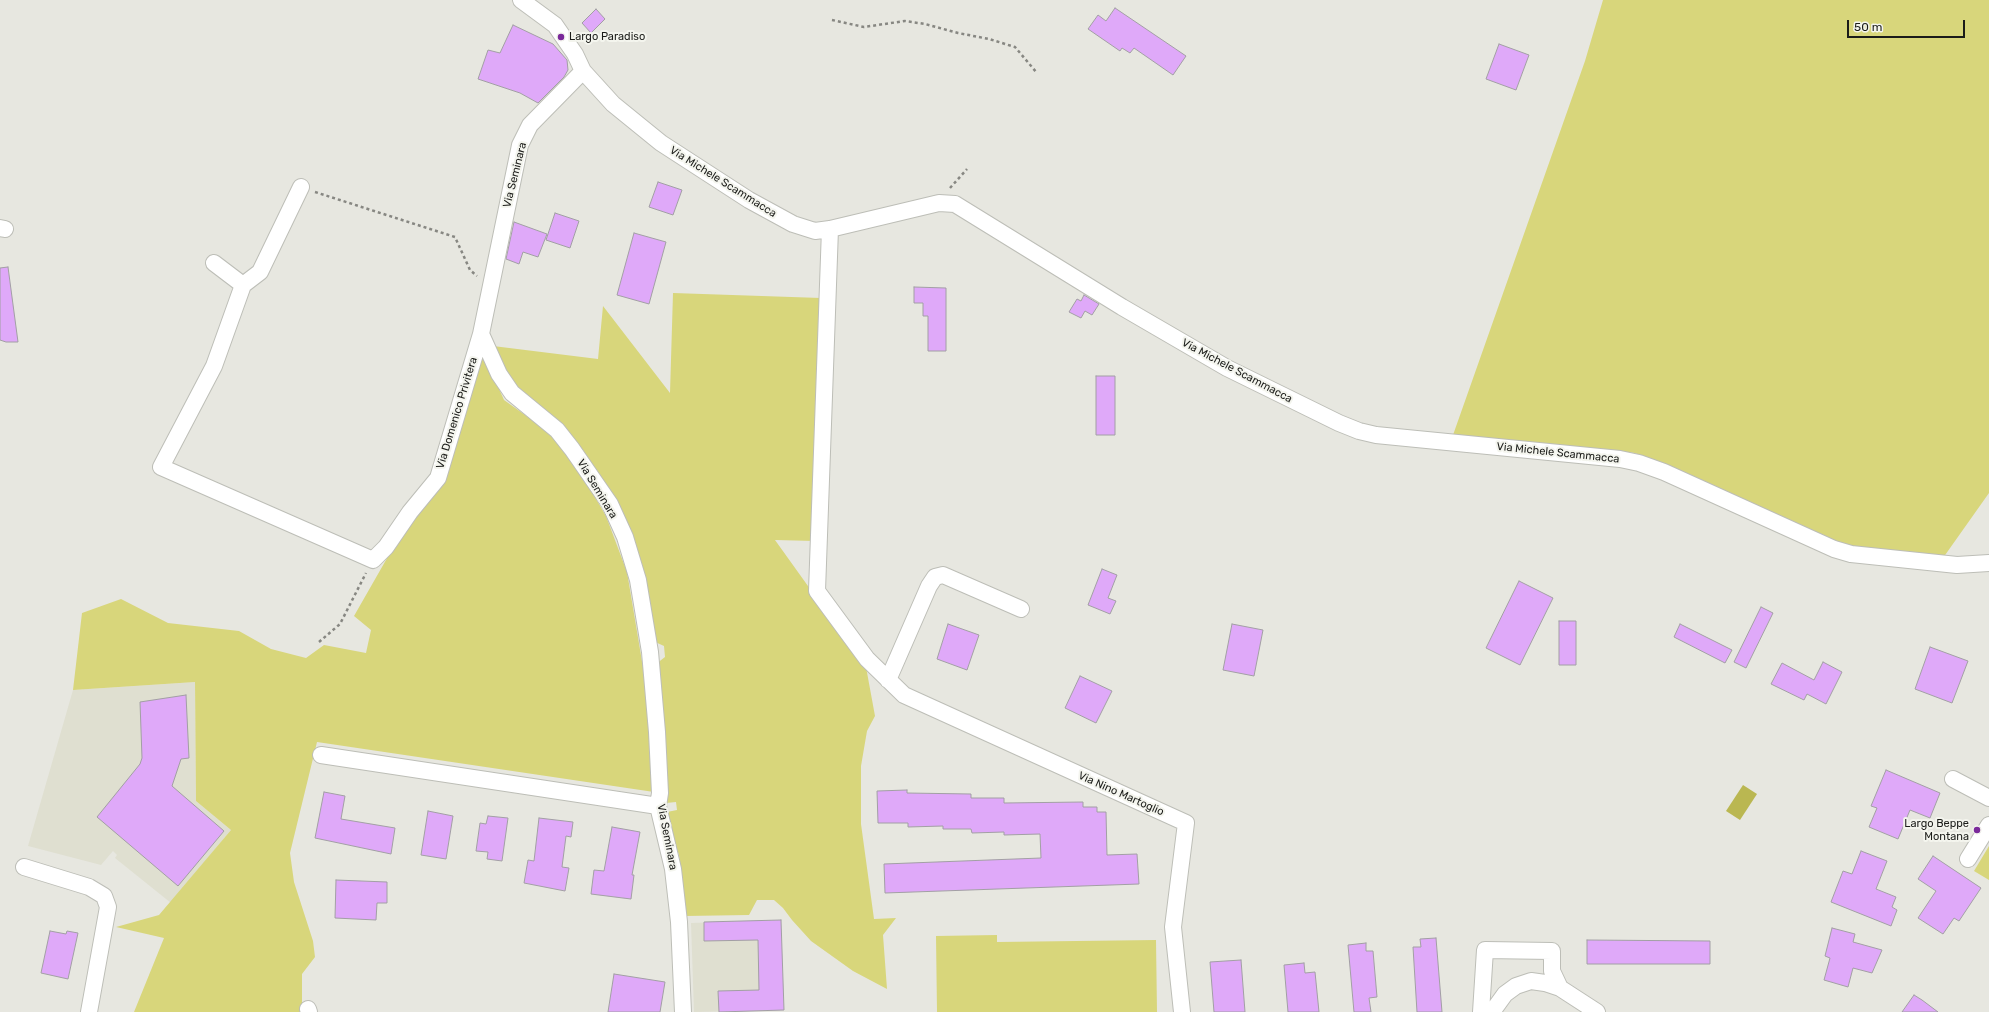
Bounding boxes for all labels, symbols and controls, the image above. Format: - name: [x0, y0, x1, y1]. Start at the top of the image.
- scale bar: [1849, 12, 1967, 38]
- text: 50 m: [1854, 20, 1882, 34]
- place label: Largo Paradiso: [569, 30, 645, 44]
- marker: Largo Paradiso: [556, 32, 566, 42]
- street label: Via Seminara: [500, 141, 530, 209]
- street label: Via Michele Scammacca: [667, 144, 779, 220]
- street label: Via Michele Scammacca: [1179, 336, 1295, 406]
- street label: Via Domenico Privitera: [434, 356, 480, 470]
- street label: Via Michele Scammacca: [1496, 440, 1620, 466]
- street label: Via Seminara: [574, 457, 620, 521]
- street label: Via Nino Martoglio: [1076, 769, 1166, 819]
- street label: Via Seminara: [654, 803, 680, 871]
- place label: Largo Beppe Montana: [1904, 817, 1969, 843]
- marker: Largo Beppe Montana: [1972, 825, 1982, 835]

